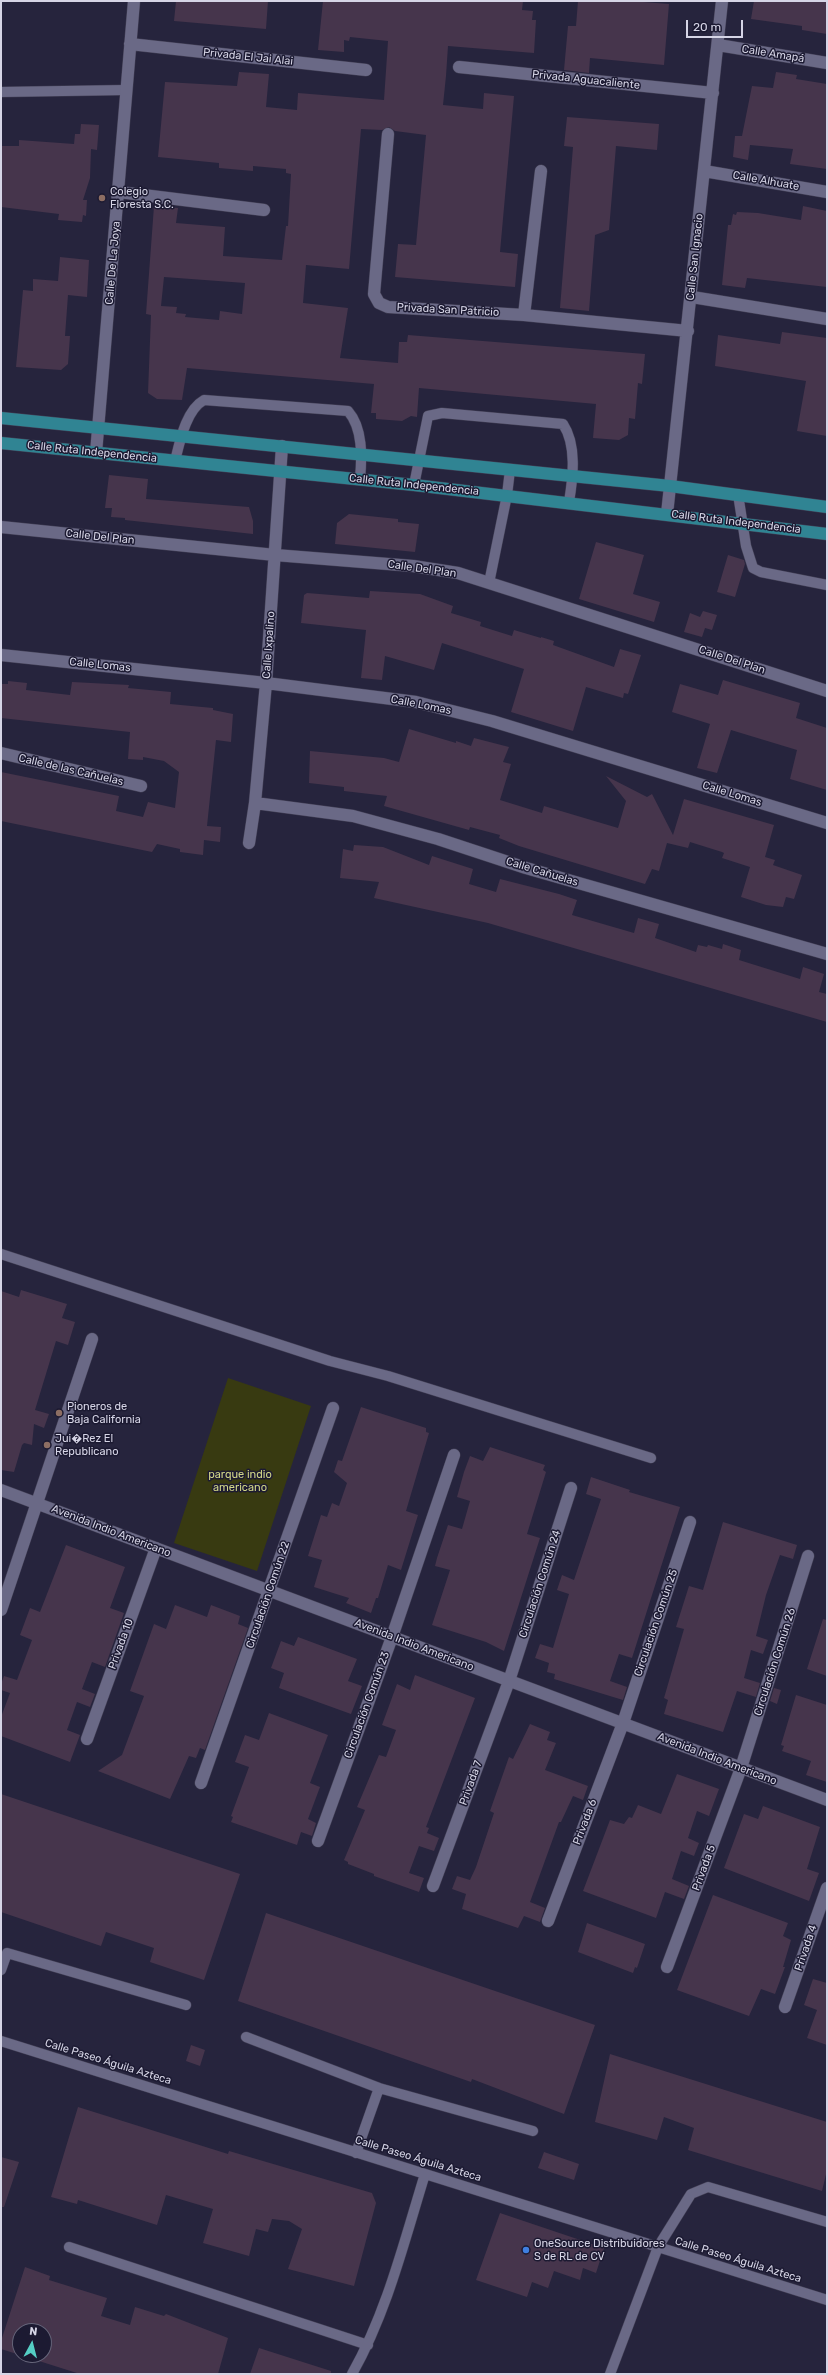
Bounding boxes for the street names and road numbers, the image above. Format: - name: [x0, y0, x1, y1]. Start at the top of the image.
- street label: Calle Amapá: [741, 43, 805, 65]
- street label: Privada El Jai Alai: [202, 46, 294, 68]
- street label: Privada Aguacaliente: [531, 68, 641, 92]
- street label: Calle Alhuate: [732, 169, 800, 193]
- street label: Calle San Ignacio: [684, 213, 706, 301]
- street label: Calle De La Joya: [103, 221, 123, 305]
- street label: Privada San Patricio: [396, 301, 500, 319]
- street label: Calle Ruta Independencia: [26, 439, 158, 465]
- street label: Calle Ruta Independencia: [348, 472, 480, 498]
- street label: Calle Ruta Independencia: [670, 508, 802, 536]
- street label: Calle Del Plan: [65, 527, 135, 547]
- street label: Calle Del Plan: [387, 558, 457, 580]
- street label: Calle Ixpalino: [260, 611, 278, 679]
- street label: Calle Del Plan: [697, 643, 767, 677]
- street label: Calle Lomas: [69, 655, 131, 675]
- street label: Calle Lomas: [390, 693, 452, 717]
- street label: Calle de las Cañuelas: [17, 752, 125, 788]
- street label: Calle Lomas: [701, 779, 763, 809]
- street label: Calle Cañuelas: [504, 855, 580, 889]
- street label: Avenida Indio Americano: [49, 1502, 173, 1560]
- street label: Circulación Común 24: [516, 1528, 564, 1640]
- street label: Circulación Común 22: [243, 1540, 293, 1650]
- street label: Circulación Común 25: [631, 1568, 681, 1678]
- street label: Circulación Común 26: [751, 1607, 799, 1717]
- street label: Avenida Indio Americano: [352, 1616, 476, 1674]
- street label: Privada 10: [106, 1617, 136, 1671]
- street label: Circulación Común 23: [342, 1650, 392, 1760]
- street label: Avenida Indio Americano: [655, 1730, 779, 1788]
- street label: Privada 7: [457, 1759, 485, 1807]
- street label: Privada 6: [570, 1797, 600, 1847]
- street label: Privada 5: [690, 1843, 718, 1893]
- street label: Privada 4: [792, 1923, 820, 1973]
- street label: Calle Paseo Águila Azteca: [43, 2036, 173, 2088]
- street label: Calle Paseo Águila Azteca: [353, 2133, 483, 2185]
- street label: Calle Paseo Águila Azteca: [673, 2234, 803, 2286]

